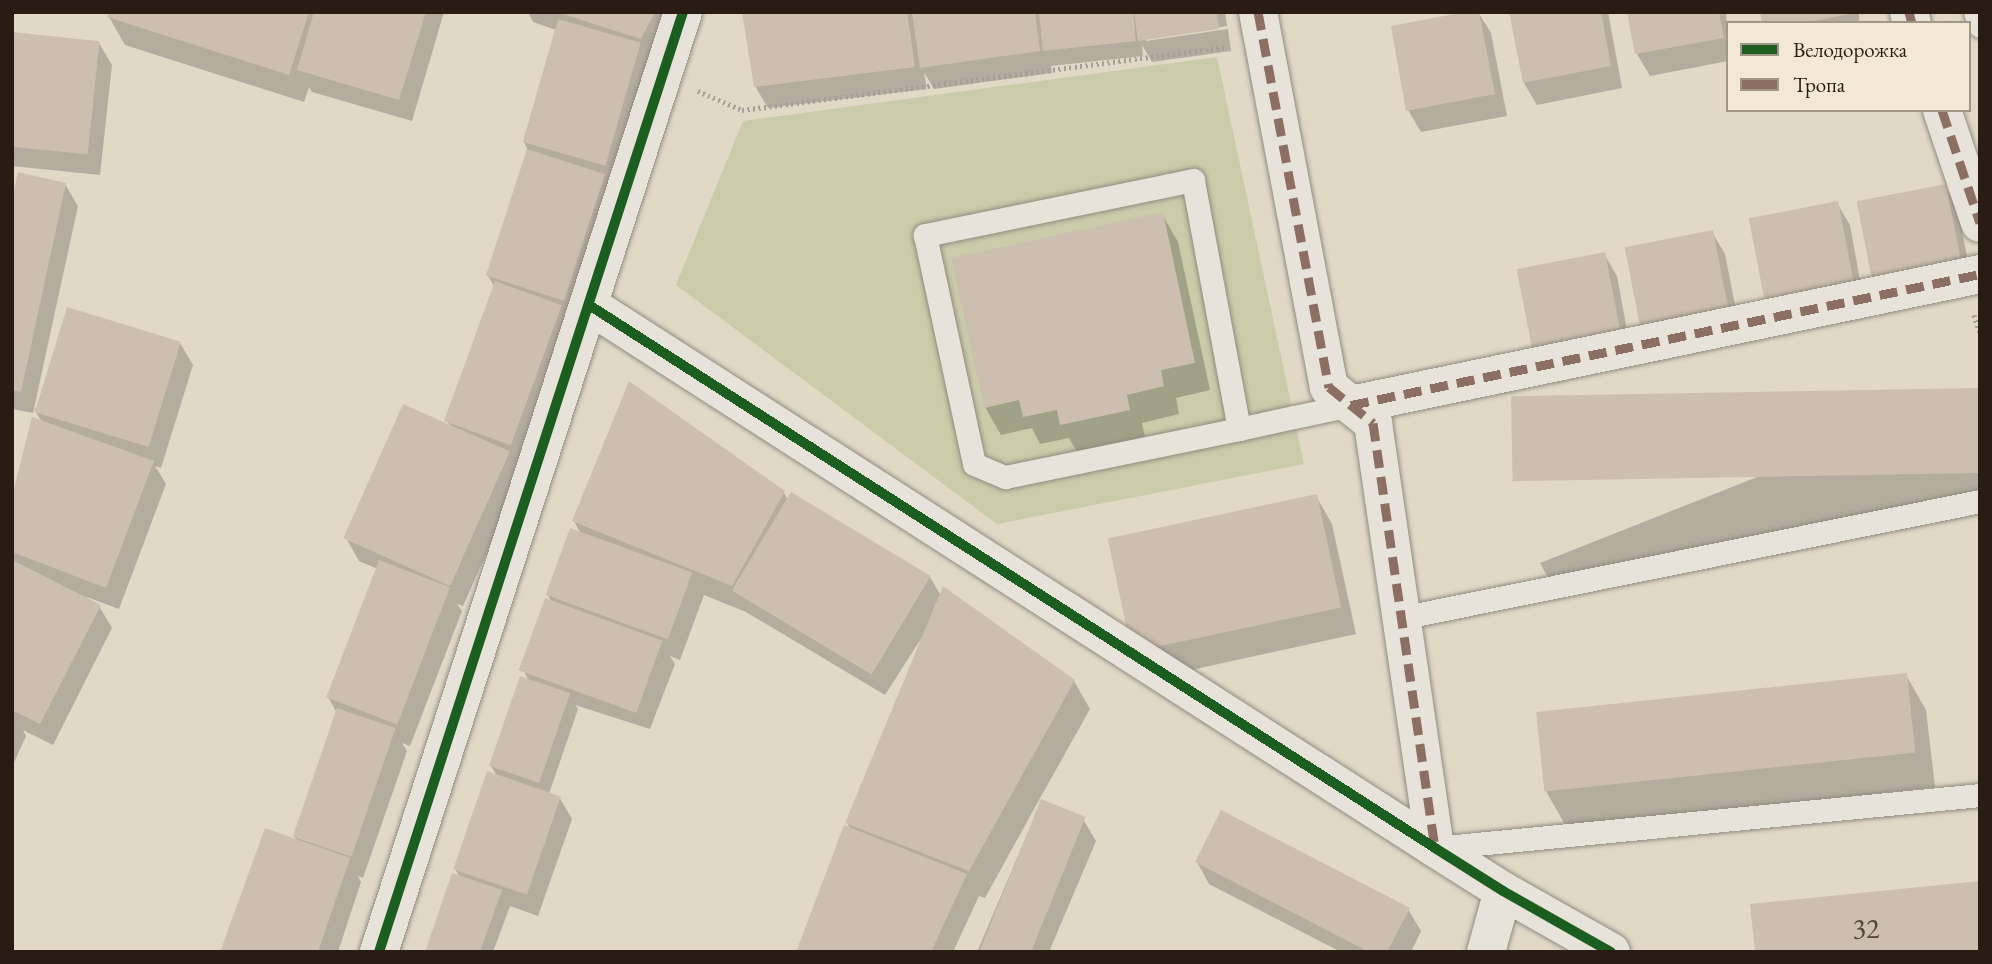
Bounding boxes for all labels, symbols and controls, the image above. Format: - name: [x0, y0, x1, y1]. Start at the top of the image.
- legend: [1726, 21, 1971, 112]
- text: Велодорожка: [1793, 36, 1907, 63]
- text: Тропа: [1793, 71, 1845, 98]
- house number: 32: [1853, 911, 1879, 945]

